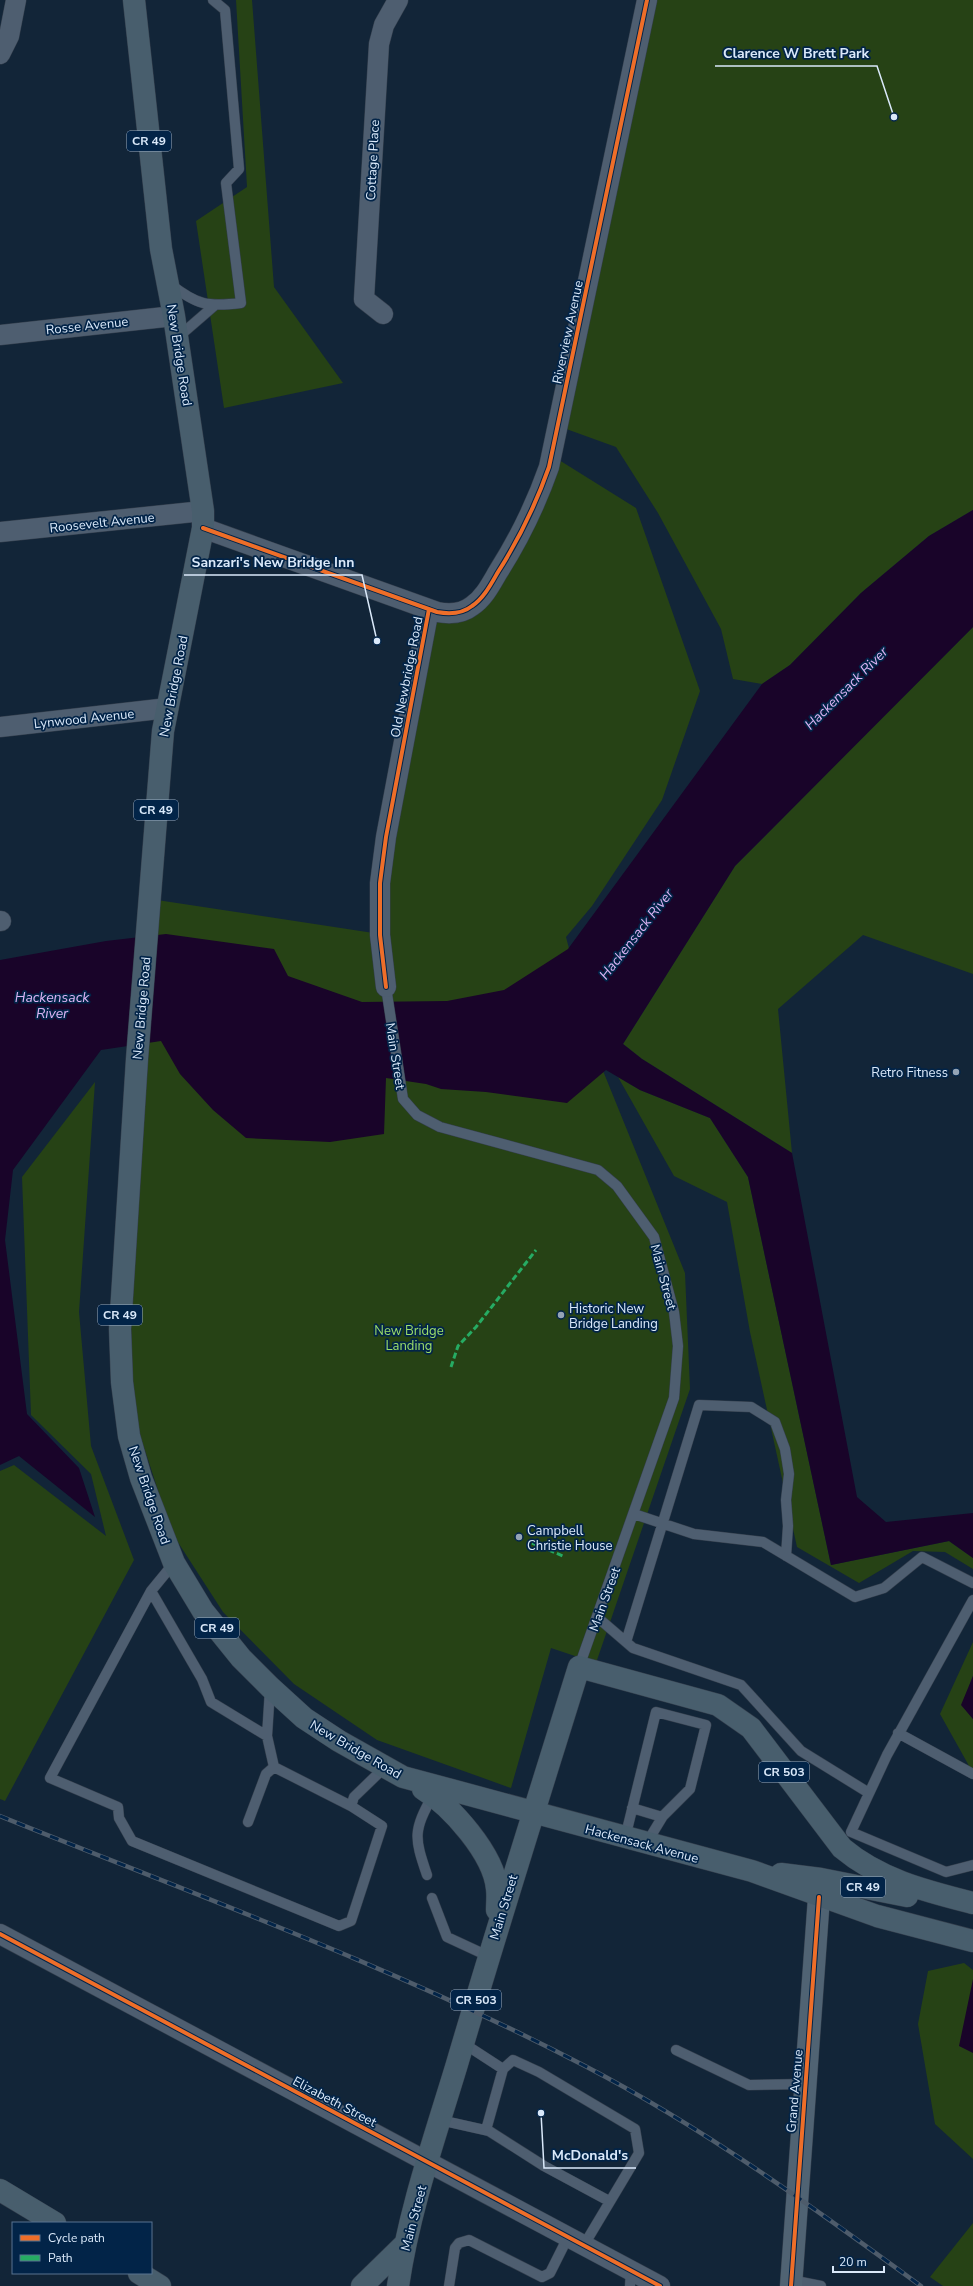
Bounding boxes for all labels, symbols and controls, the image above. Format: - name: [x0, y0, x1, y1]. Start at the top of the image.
- callout: Clarence W Brett Park: [715, 40, 877, 66]
- text: Clarence W Brett Park: [723, 44, 870, 63]
- street label: Cottage Place: [362, 119, 384, 201]
- road number: CR 49: [127, 131, 171, 151]
- street label: Riverview Avenue: [548, 279, 588, 386]
- street label: New Bridge Road: [162, 303, 196, 407]
- street label: Rosse Avenue: [45, 313, 129, 339]
- street label: Roosevelt Avenue: [49, 509, 156, 537]
- callout: Sanzari's New Bridge Inn: [184, 549, 362, 575]
- text: Sanzari's New Bridge Inn: [192, 553, 354, 572]
- street label: Old Newbridge Road: [386, 615, 428, 739]
- street label: New Bridge Road: [155, 634, 193, 738]
- water label: Hackensack River: [801, 642, 893, 734]
- street label: Lynwood Avenue: [33, 705, 135, 733]
- road number: CR 49: [134, 800, 178, 820]
- water label: Hackensack River: [595, 884, 678, 984]
- street label: New Bridge Road: [129, 956, 155, 1060]
- water label: Hackensack River: [15, 988, 90, 1023]
- street label: Main Street: [381, 1022, 409, 1091]
- place label: Retro Fitness: [871, 1064, 948, 1082]
- marker: Retro Fitness: [951, 1067, 961, 1077]
- street label: Main Street: [646, 1242, 681, 1312]
- place label: Historic New Bridge Landing: [569, 1300, 658, 1333]
- road number: CR 49: [98, 1305, 142, 1325]
- marker: Historic New Bridge Landing: [556, 1310, 566, 1320]
- park label: New Bridge Landing: [374, 1322, 444, 1355]
- street label: New Bridge Road: [124, 1444, 174, 1547]
- place label: Campbell Christie House: [527, 1522, 612, 1555]
- marker: Campbell Christie House: [514, 1532, 524, 1542]
- street label: Main Street: [585, 1564, 625, 1634]
- road number: CR 49: [195, 1618, 239, 1638]
- street label: New Bridge Road: [306, 1716, 405, 1783]
- road number: CR 503: [759, 1762, 809, 1782]
- street label: Hackensack Avenue: [583, 1820, 701, 1868]
- street label: Main Street: [486, 1872, 523, 1942]
- road number: CR 49: [841, 1877, 885, 1897]
- road number: CR 503: [451, 1990, 501, 2010]
- street label: Grand Avenue: [782, 2049, 808, 2133]
- street label: Elizabeth Street: [289, 2072, 380, 2132]
- callout: McDonald's: [544, 2142, 636, 2168]
- text: McDonald's: [552, 2146, 628, 2165]
- street label: Main Street: [397, 2183, 431, 2253]
- legend: [12, 2222, 152, 2274]
- text: Cycle path: [48, 2230, 105, 2246]
- scale bar: [833, 2248, 884, 2274]
- text: Path: [48, 2250, 73, 2266]
- text: 20 m: [839, 2254, 867, 2270]

